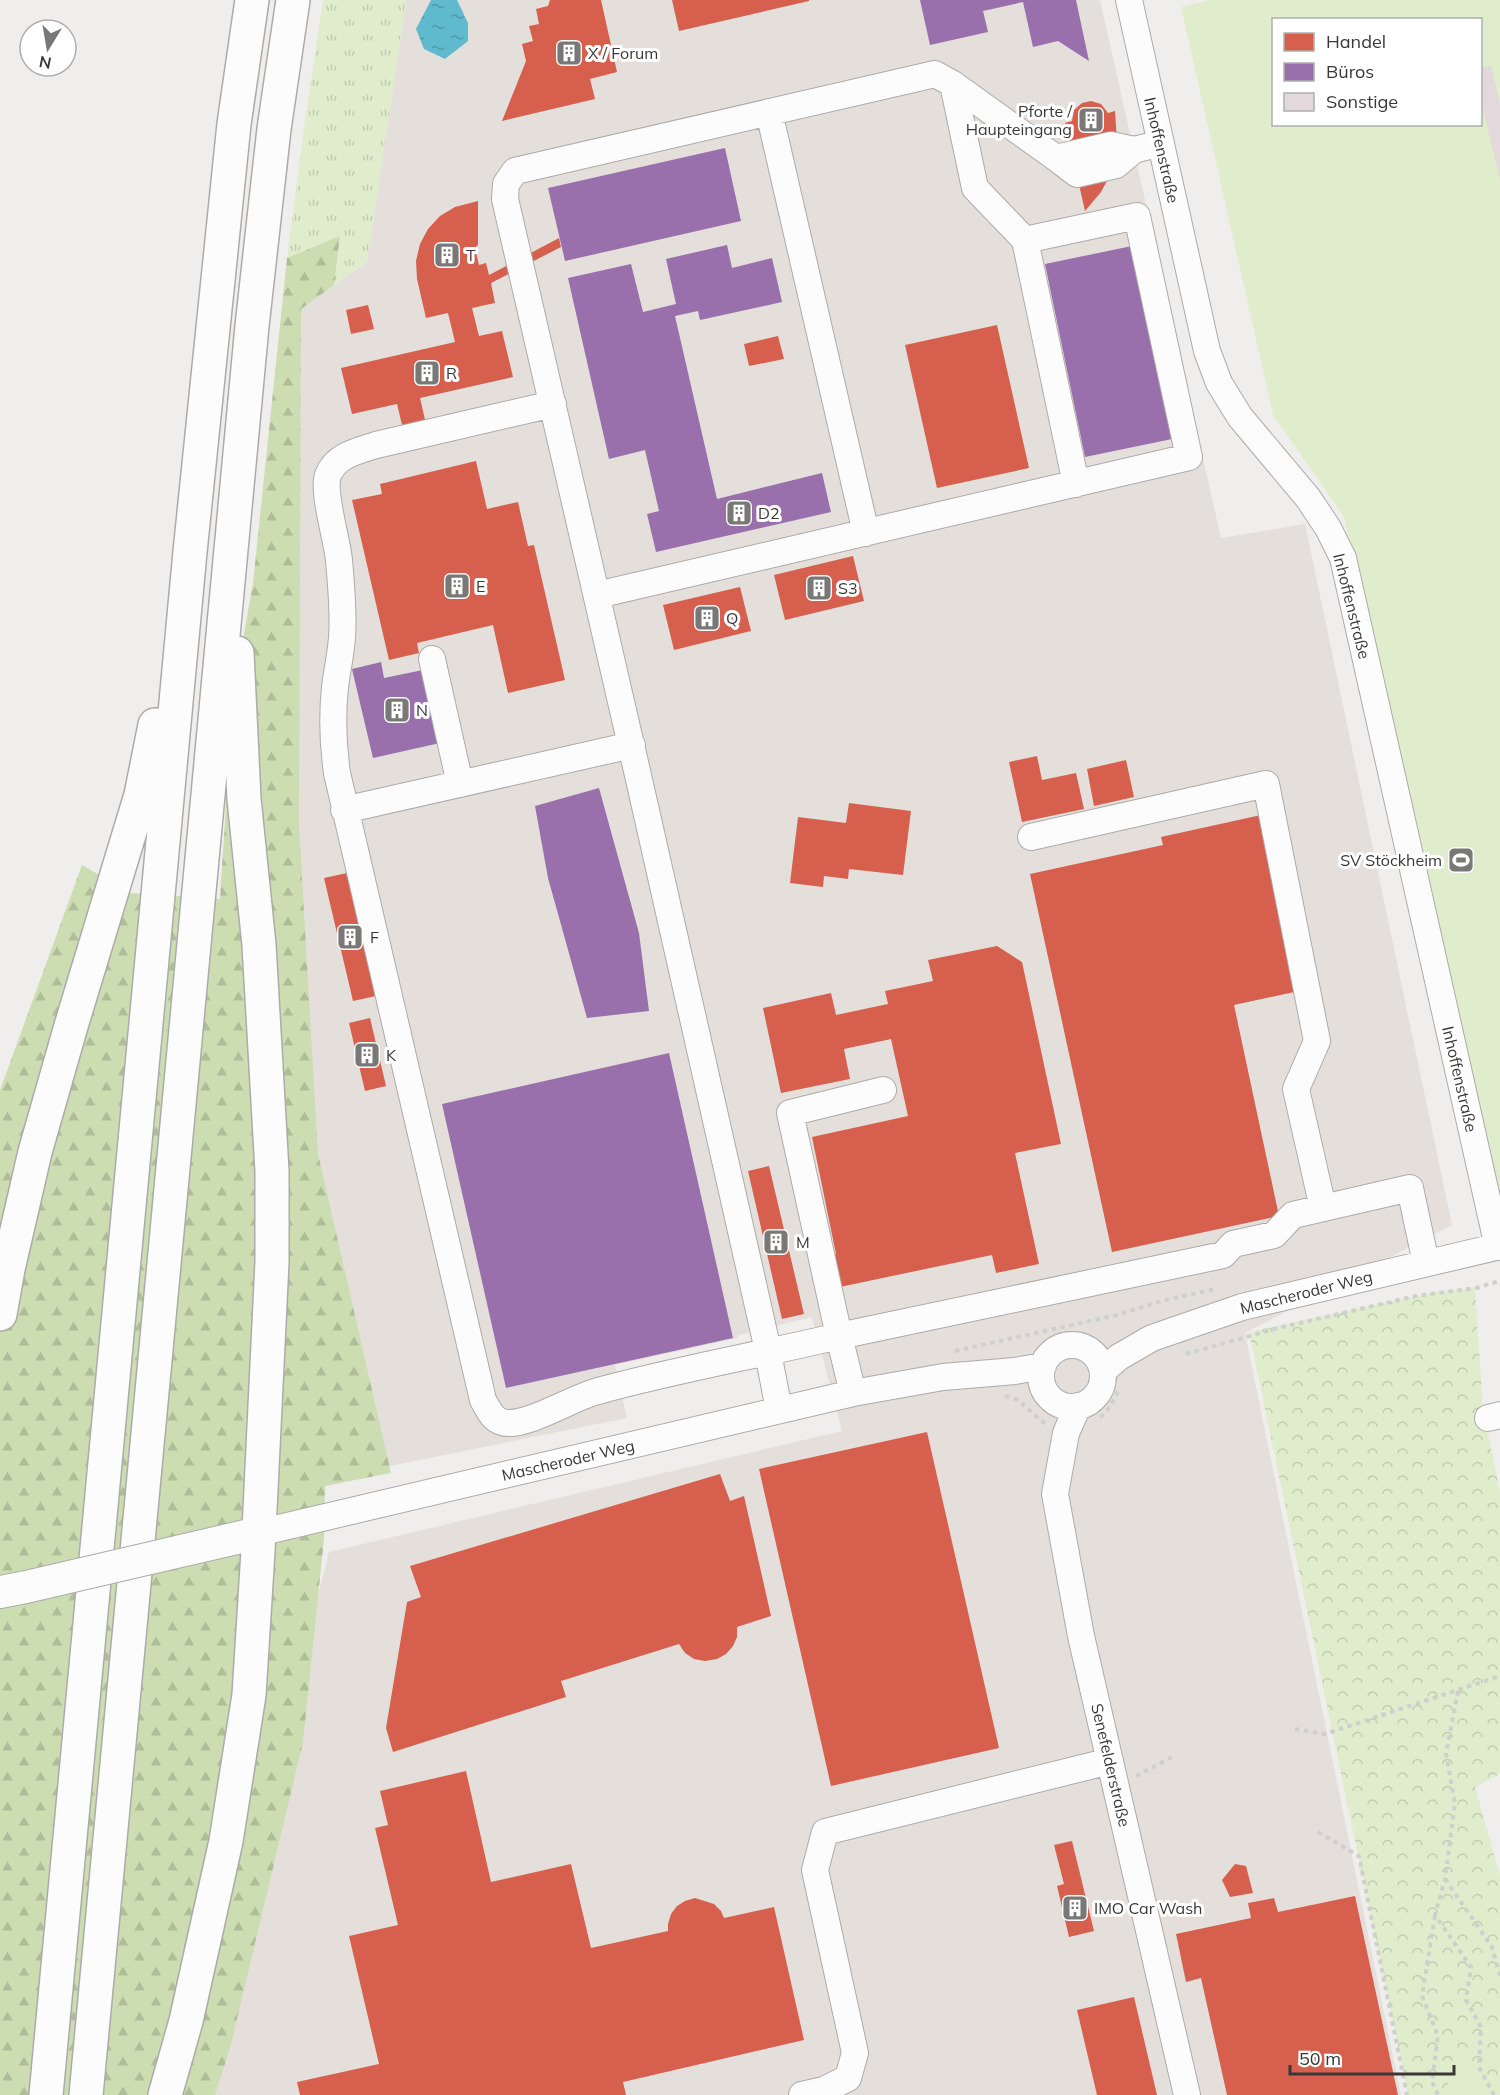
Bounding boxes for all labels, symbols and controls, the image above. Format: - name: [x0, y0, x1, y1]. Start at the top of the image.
- north arrow: [18, 18, 78, 78]
- legend: [1272, 18, 1482, 126]
- text: Handel: [1326, 30, 1386, 53]
- building icon: X / Forum: [554, 38, 584, 68]
- place label: X / Forum: [588, 43, 658, 63]
- text: N: [37, 52, 53, 74]
- text: Büros: [1326, 60, 1374, 83]
- text: Sonstige: [1326, 90, 1398, 113]
- street label: Inhoffenstraße: [1140, 95, 1184, 205]
- place label: Pforte / Haupteingang: [966, 101, 1072, 139]
- building icon: Pforte / Haupteingang: [1076, 105, 1106, 135]
- building icon: T: [432, 240, 462, 270]
- place label: T: [466, 245, 476, 265]
- building icon: R: [412, 358, 442, 388]
- place label: R: [446, 363, 457, 383]
- building icon: D2: [724, 498, 754, 528]
- place label: D2: [758, 503, 780, 523]
- street label: Inhoffenstraße: [1329, 551, 1375, 661]
- building icon: E: [442, 571, 472, 601]
- building icon: S3: [804, 573, 834, 603]
- place label: E: [476, 576, 485, 596]
- place label: S3: [838, 578, 858, 598]
- building icon: Q: [692, 603, 722, 633]
- place label: Q: [726, 608, 738, 628]
- building icon: N: [382, 695, 412, 725]
- place label: N: [416, 700, 428, 720]
- sports icon: SV Stöckheim: [1446, 845, 1476, 875]
- place label: SV Stöckheim: [1340, 850, 1442, 870]
- building icon: F: [335, 922, 365, 952]
- place label: F: [370, 927, 379, 947]
- street label: Inhoffenstraße: [1438, 1024, 1482, 1134]
- building icon: K: [352, 1040, 382, 1070]
- place label: K: [386, 1045, 397, 1065]
- building icon: M: [761, 1227, 791, 1257]
- place label: M: [796, 1232, 810, 1252]
- street label: Mascheroder Weg: [1238, 1266, 1374, 1318]
- street label: Mascheroder Weg: [500, 1435, 636, 1485]
- street label: Senefelderstraße: [1087, 1701, 1135, 1829]
- building icon: IMO Car Wash: [1060, 1893, 1090, 1923]
- place label: IMO Car Wash: [1094, 1898, 1202, 1918]
- scale bar: [1290, 2038, 1454, 2076]
- text: 50 m: [1299, 2047, 1341, 2070]

